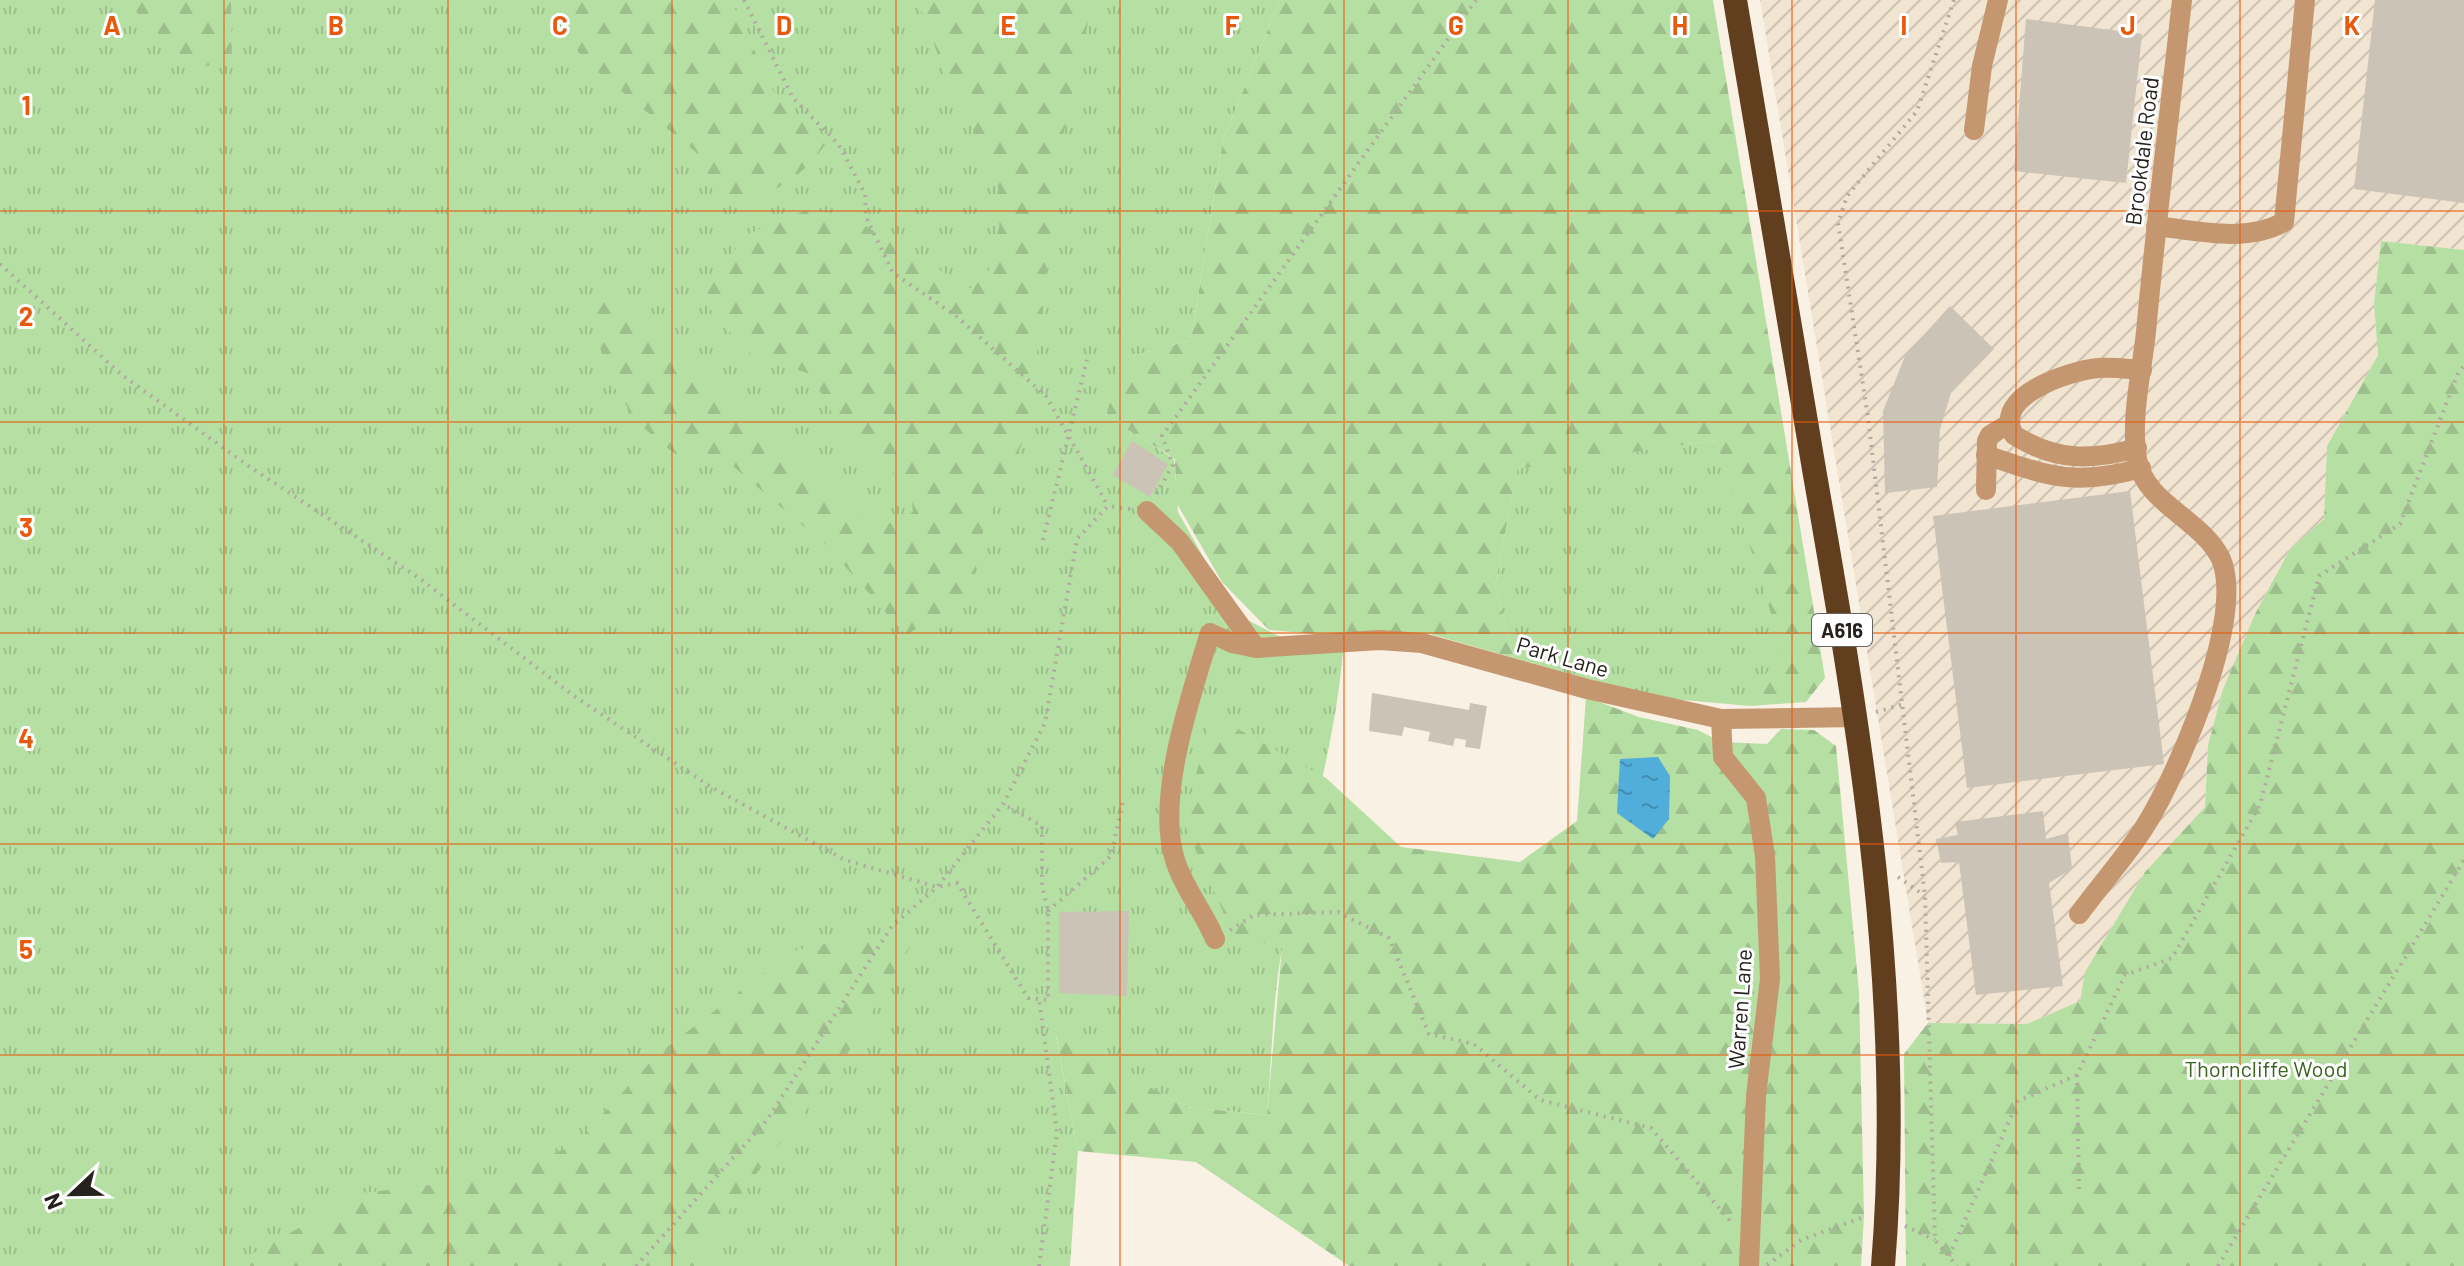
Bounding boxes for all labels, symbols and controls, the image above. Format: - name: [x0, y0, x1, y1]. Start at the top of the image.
- text: A: [103, 9, 121, 40]
- text: B: [328, 9, 344, 40]
- text: C: [552, 9, 568, 40]
- text: D: [776, 9, 792, 40]
- text: E: [1000, 9, 1016, 40]
- text: F: [1225, 9, 1240, 40]
- text: G: [1448, 9, 1464, 40]
- text: H: [1672, 9, 1688, 40]
- text: I: [1901, 9, 1907, 40]
- text: J: [2120, 9, 2136, 40]
- text: K: [2344, 9, 2360, 40]
- street label: Brookdale Road: [2119, 75, 2163, 227]
- text: 1: [21, 89, 31, 120]
- text: 2: [19, 300, 33, 331]
- text: 3: [19, 511, 33, 542]
- road number: A616: [1812, 614, 1872, 646]
- street label: Park Lane: [1514, 630, 1612, 682]
- text: 4: [18, 722, 34, 753]
- text: 5: [19, 933, 33, 964]
- street label: Warren Lane: [1722, 948, 1756, 1070]
- park label: Thorncliffe Wood: [2184, 1055, 2348, 1081]
- north arrow: [32, 1154, 112, 1234]
- text: N: [38, 1190, 67, 1214]

